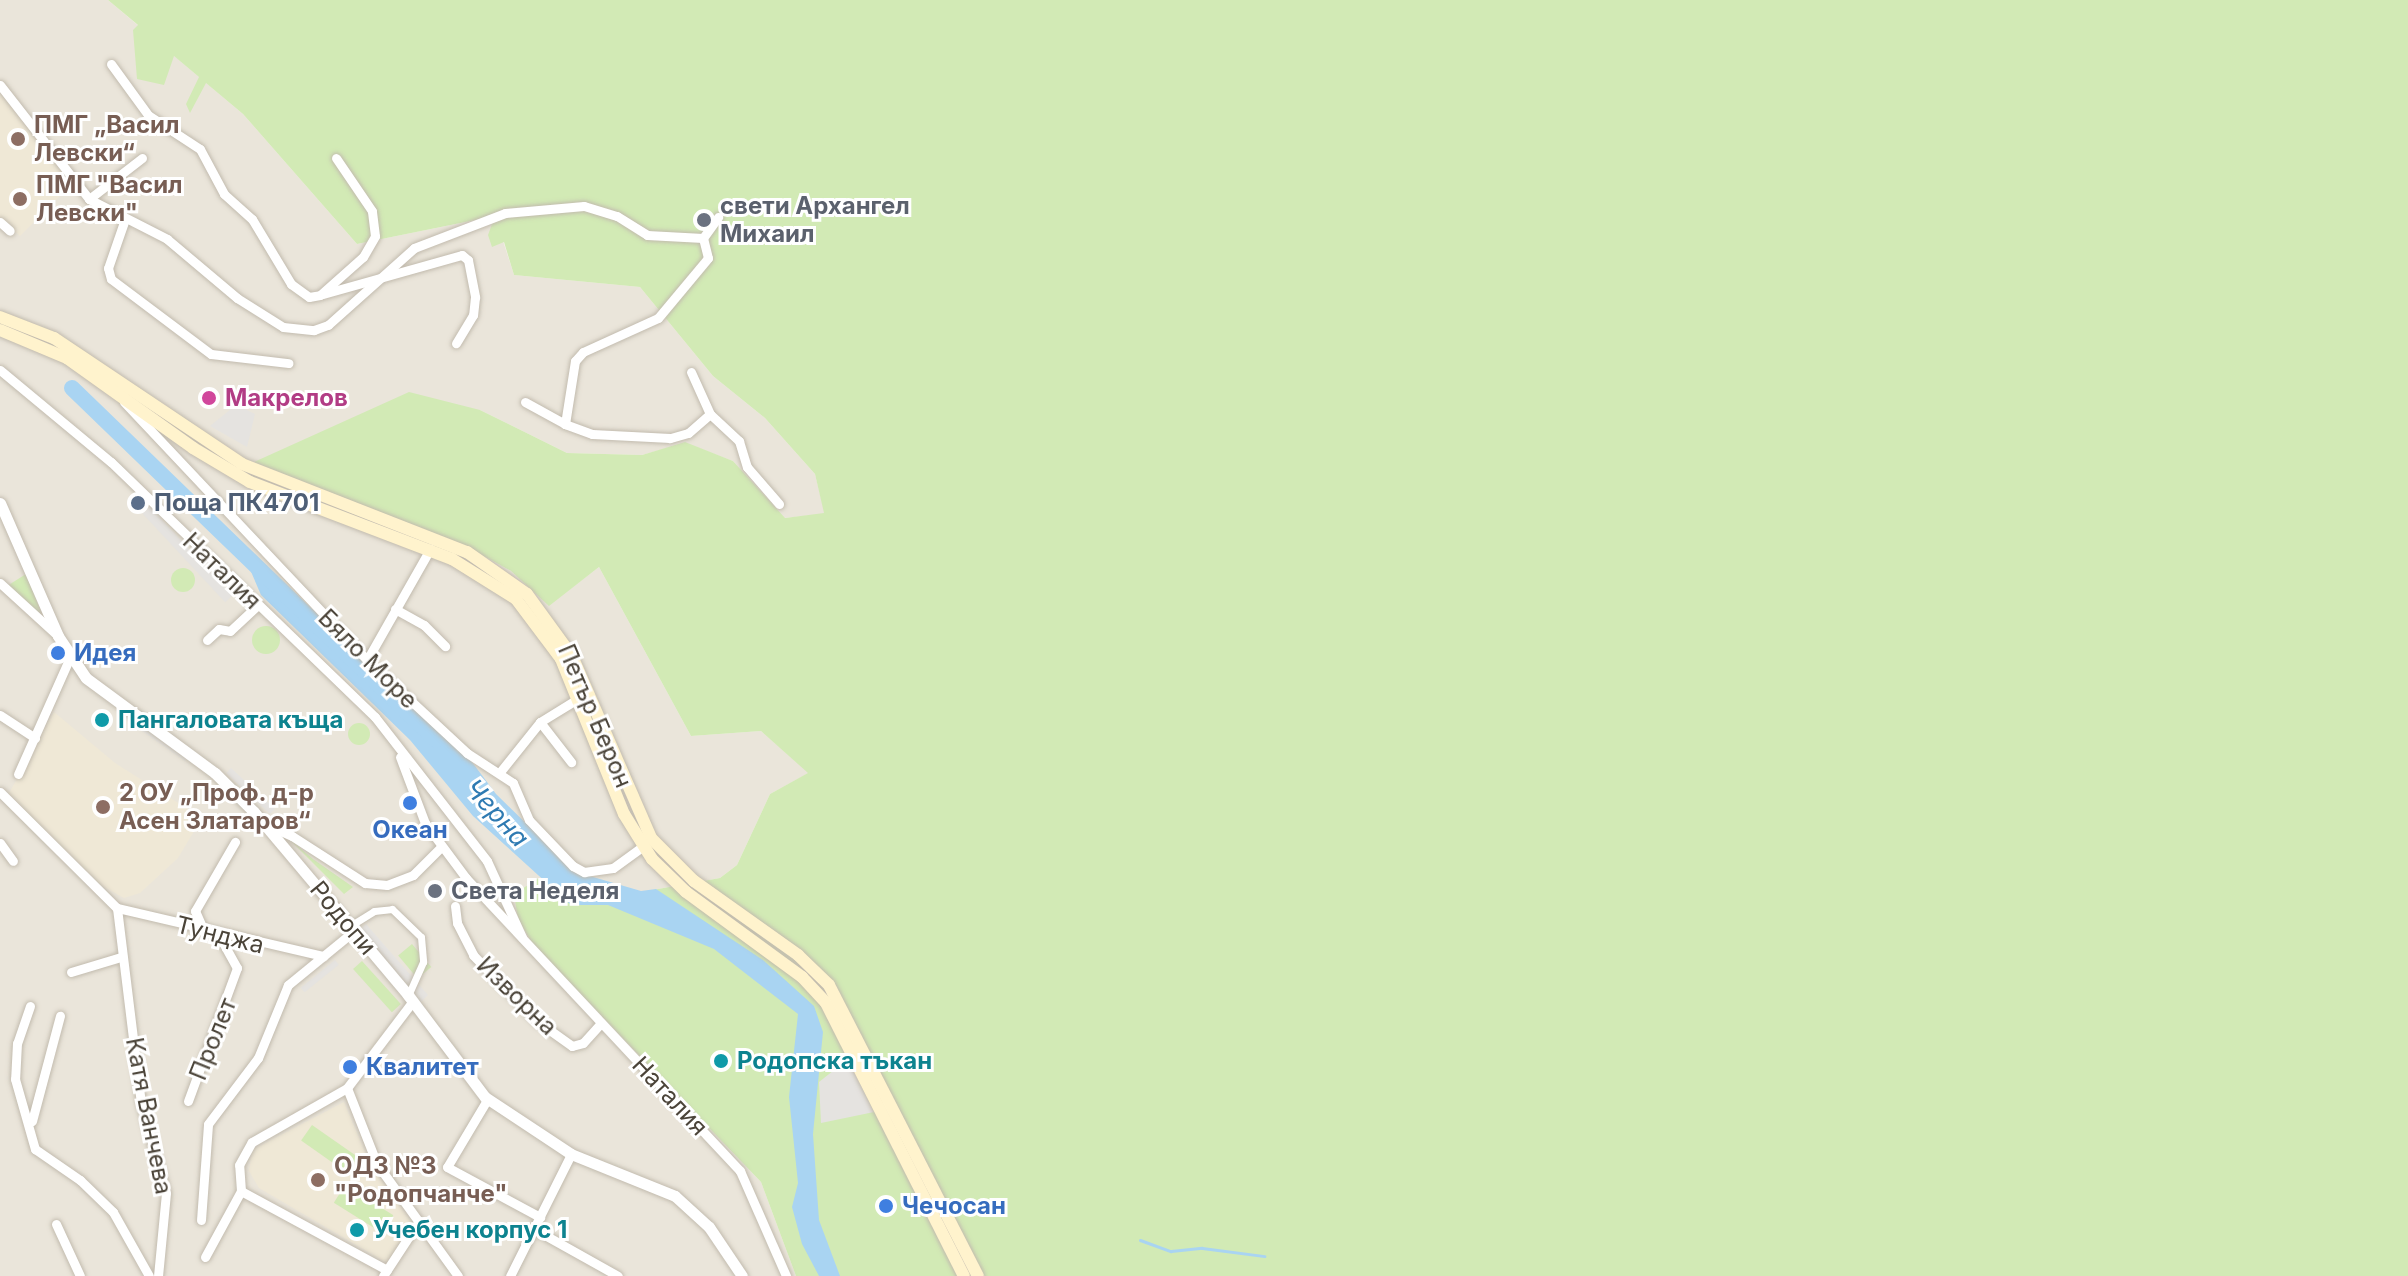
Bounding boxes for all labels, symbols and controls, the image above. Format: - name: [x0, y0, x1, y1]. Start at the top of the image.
- place label: ПМГ „Васил Левски“: [34, 111, 180, 167]
- marker: ПМГ „Васил Левски“: [9, 130, 27, 148]
- place label: ПМГ "Васил Левски": [36, 171, 183, 227]
- marker: ПМГ "Васил Левски": [11, 190, 29, 208]
- place label: свети Архангел Михаил: [720, 192, 910, 248]
- marker: свети Архангел Михаил: [695, 211, 713, 229]
- place label: Макрелов: [225, 384, 348, 412]
- marker: Макрелов: [200, 389, 218, 407]
- place label: Поща ПК4701: [154, 489, 319, 517]
- marker: Поща ПК4701: [129, 494, 147, 512]
- street label: Наталия: [177, 527, 267, 615]
- street label: Бяло Море: [312, 603, 424, 715]
- place label: Идея: [74, 639, 136, 667]
- street label: Петър Берон: [552, 640, 638, 792]
- marker: Идея: [49, 644, 67, 662]
- place label: Пангаловата къща: [118, 706, 343, 734]
- marker: Пангаловата къща: [93, 711, 111, 729]
- water label: Черна: [458, 773, 536, 853]
- place label: 2 ОУ „Проф. д-р Асен Златаров“: [119, 779, 315, 835]
- marker: Океан: [401, 794, 419, 812]
- marker: 2 ОУ „Проф. д-р Асен Златаров“: [94, 798, 112, 816]
- place label: Океан: [372, 816, 448, 844]
- street label: Родопи: [304, 875, 382, 961]
- place label: Света Неделя: [451, 877, 619, 905]
- marker: Света Неделя: [426, 882, 444, 900]
- street label: Тунджа: [173, 910, 267, 960]
- street label: Изворна: [471, 951, 563, 1041]
- street label: Пролет: [184, 994, 242, 1084]
- street label: Катя Ванчева: [120, 1035, 178, 1197]
- place label: Родопска тъкан: [737, 1047, 932, 1075]
- street label: Наталия: [626, 1051, 714, 1141]
- marker: Родопска тъкан: [712, 1052, 730, 1070]
- place label: Квалитет: [366, 1053, 479, 1081]
- marker: Квалитет: [341, 1058, 359, 1076]
- place label: ОДЗ №3 "Родопчанче": [334, 1152, 508, 1208]
- marker: ОДЗ №3 "Родопчанче": [309, 1171, 327, 1189]
- place label: Чечосан: [902, 1192, 1006, 1220]
- marker: Чечосан: [877, 1197, 895, 1215]
- place label: Учебен корпус 1: [373, 1216, 567, 1244]
- marker: Учебен корпус 1: [348, 1221, 366, 1239]

